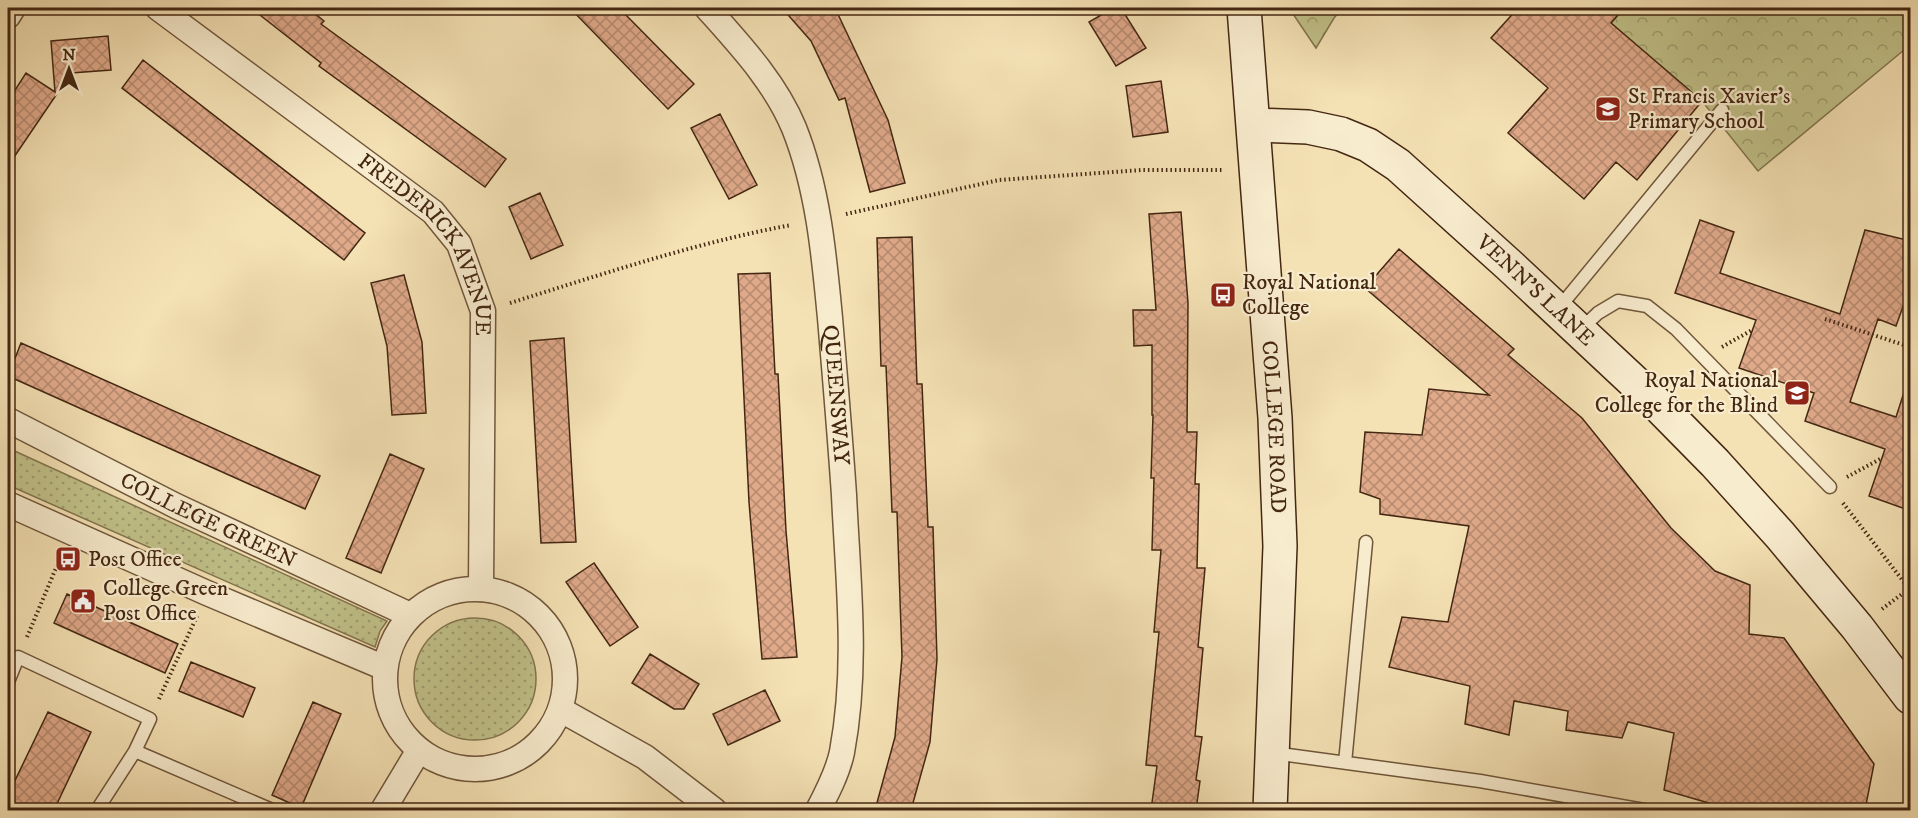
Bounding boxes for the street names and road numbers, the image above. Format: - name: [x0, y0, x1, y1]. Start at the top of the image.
- street label: FREDERICK AVENUE: [353, 147, 497, 336]
- street label: VENN'S LANE: [1470, 228, 1600, 352]
- street label: QUEENSWAY: [817, 323, 855, 467]
- street label: COLLEGE ROAD: [1256, 339, 1292, 514]
- street label: COLLEGE GREEN: [116, 466, 301, 574]

